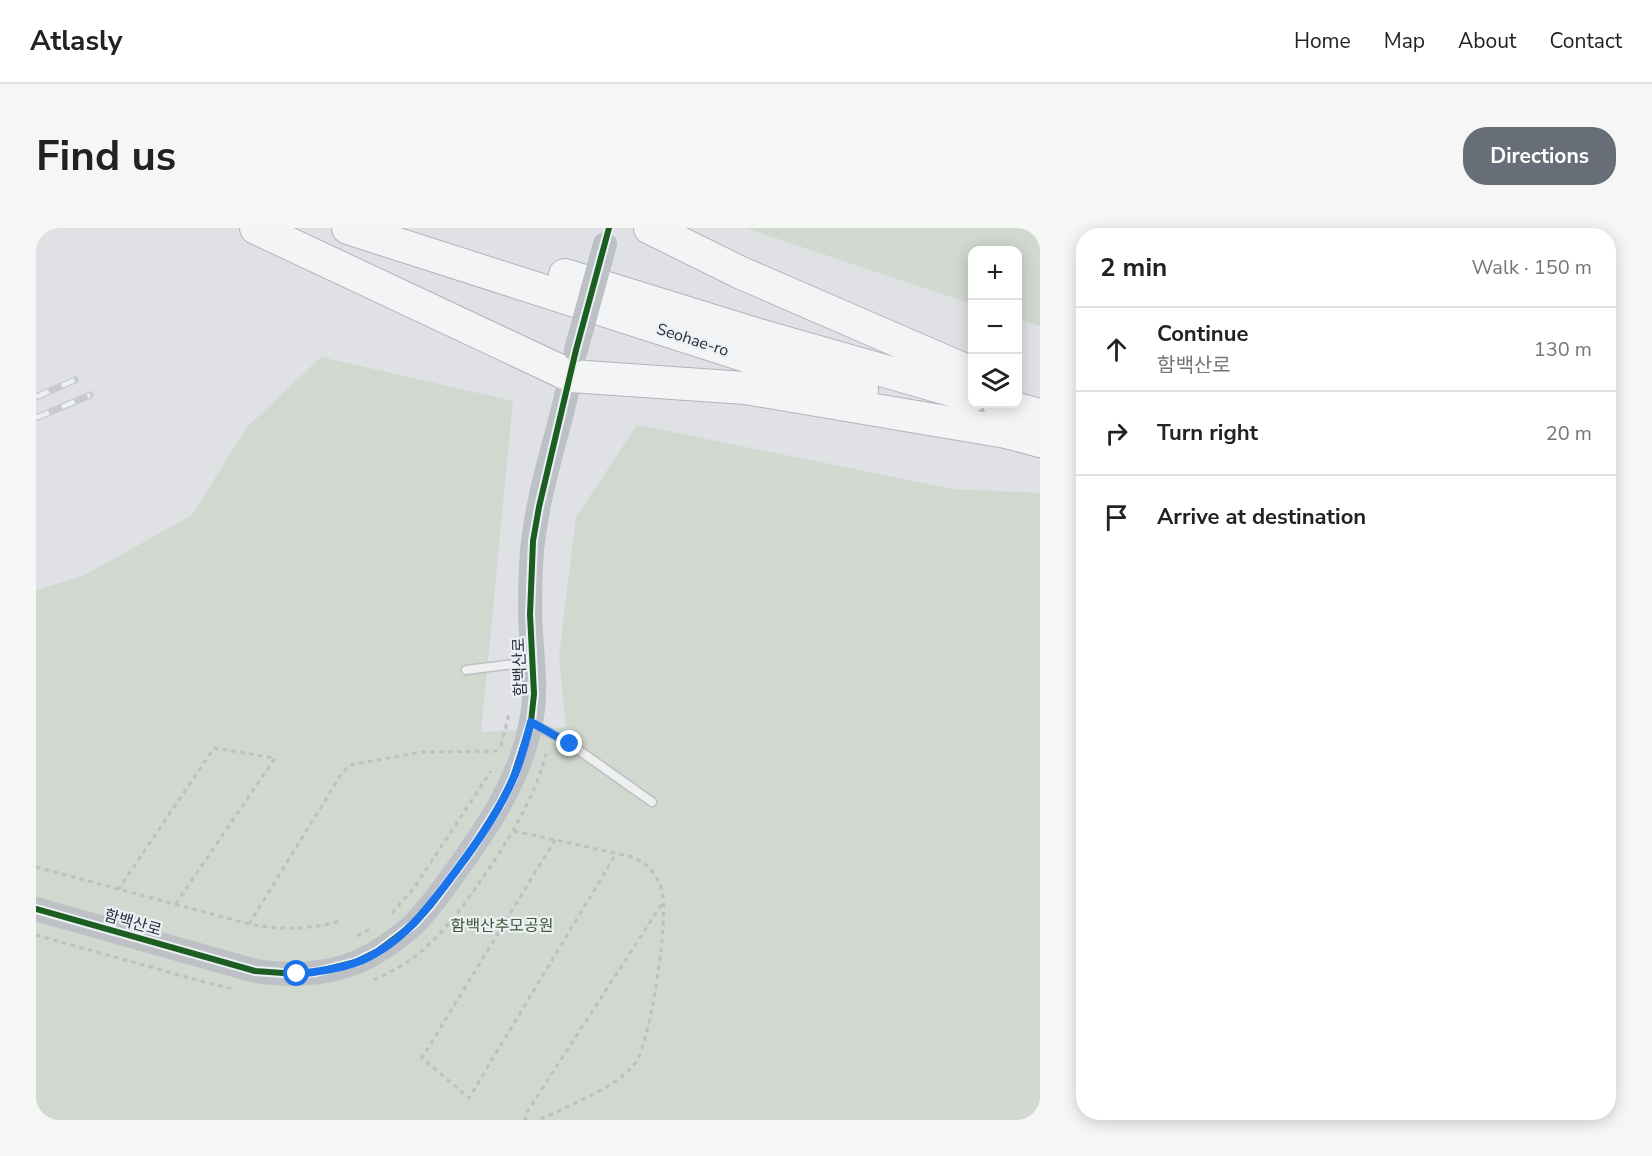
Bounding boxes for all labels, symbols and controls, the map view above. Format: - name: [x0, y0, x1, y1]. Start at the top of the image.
- text: Atlasly: [30, 22, 122, 60]
- text: Home: [1294, 27, 1351, 55]
- text: Map: [1384, 27, 1425, 55]
- text: About: [1458, 27, 1516, 55]
- text: Contact: [1549, 27, 1622, 55]
- button: Directions: [1463, 127, 1616, 185]
- text: Find us: [36, 128, 176, 185]
- map controls: [968, 246, 1022, 408]
- button: +: [968, 246, 1022, 300]
- text: 2 min: [1100, 250, 1167, 285]
- text: Walk · 150 m: [1472, 254, 1592, 281]
- button: −: [968, 300, 1022, 354]
- street label: Seohae-ro: [654, 318, 732, 362]
- text: Continue: [1157, 319, 1248, 349]
- icon: ahead: [1100, 333, 1133, 366]
- text: 130 m: [1534, 336, 1592, 363]
- text: 함백산로: [1157, 352, 1231, 379]
- button: layers: [968, 354, 1022, 408]
- icon: right: [1100, 417, 1133, 450]
- text: Turn right: [1157, 418, 1258, 448]
- text: 20 m: [1546, 420, 1592, 447]
- icon: arrive: [1100, 501, 1133, 534]
- text: Arrive at destination: [1157, 502, 1366, 532]
- street label: 함백산로: [508, 637, 532, 697]
- route end: [556, 730, 582, 756]
- street label: 함백산로: [101, 904, 164, 942]
- park label: 함백산추모공원: [450, 915, 554, 937]
- route start: [283, 960, 309, 986]

